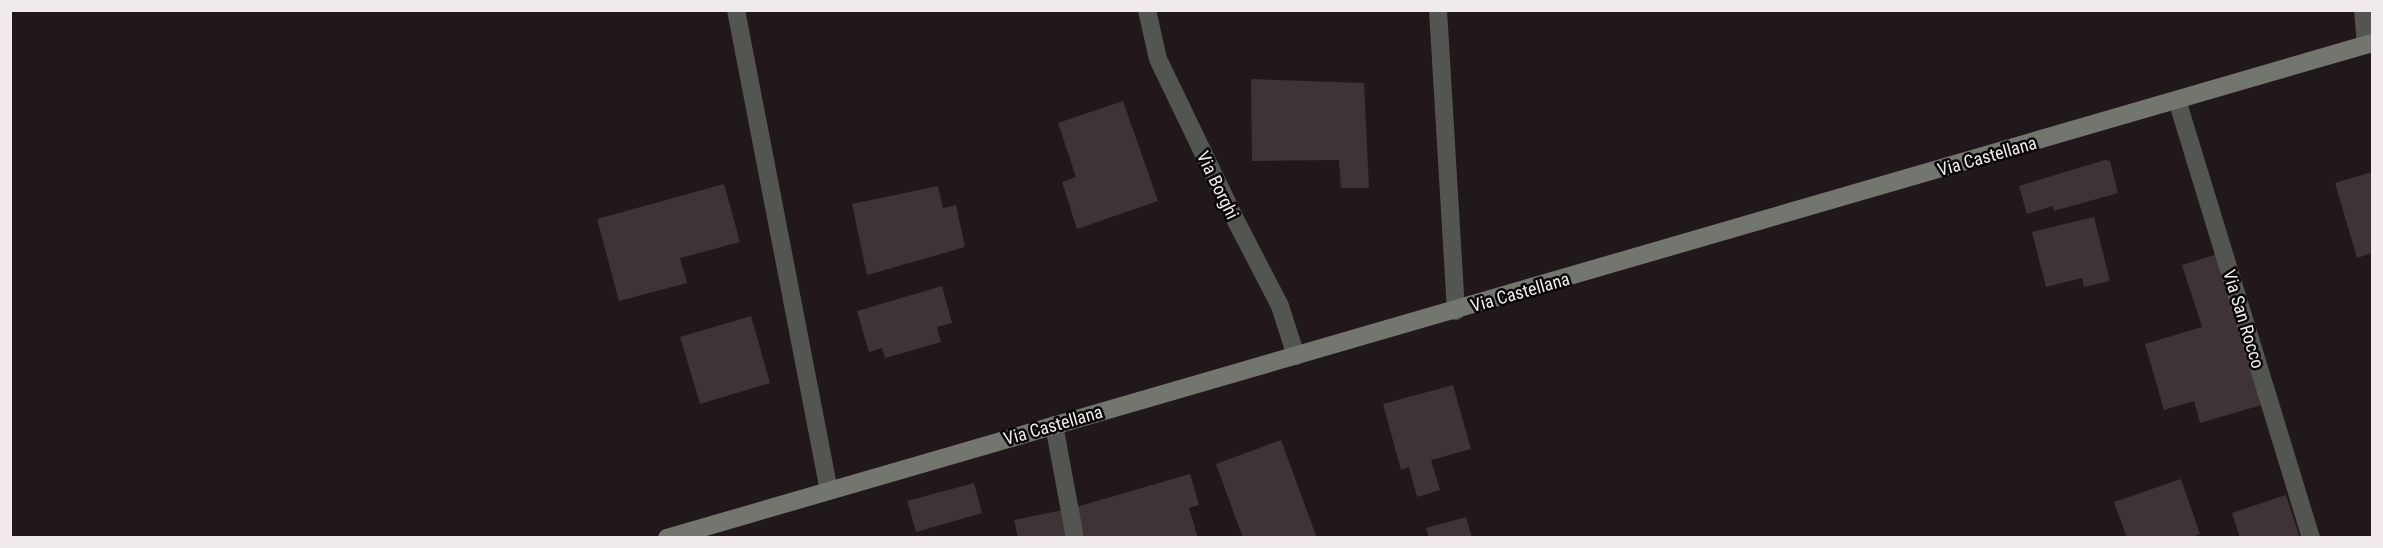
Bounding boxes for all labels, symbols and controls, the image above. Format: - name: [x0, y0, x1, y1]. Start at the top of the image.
- street label: Via Castellana: [1935, 132, 2039, 180]
- street label: Via Borghi: [1193, 148, 1243, 222]
- street label: Via San Rocco: [2219, 267, 2269, 371]
- street label: Via Castellana: [1468, 268, 1572, 316]
- street label: Via Castellana: [1001, 401, 1105, 449]

